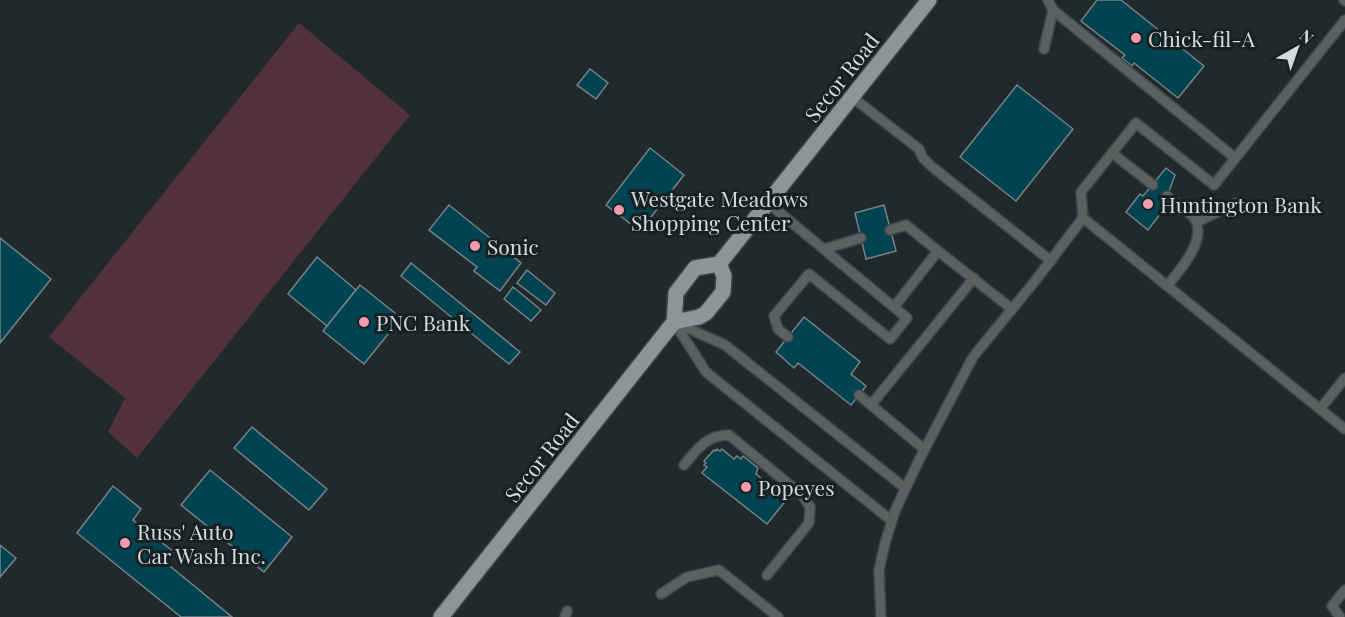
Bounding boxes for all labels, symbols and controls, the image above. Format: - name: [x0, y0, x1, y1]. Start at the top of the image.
- north arrow: [1267, 18, 1327, 78]
- place label: Chick-fil-A: [1148, 24, 1256, 52]
- text: N: [1296, 24, 1318, 48]
- street label: Secor Road: [797, 27, 885, 127]
- marker: Chick-fil-A: [1129, 31, 1143, 45]
- place label: Westgate Meadows Shopping Center: [630, 184, 808, 236]
- place label: Huntington Bank: [1160, 190, 1322, 218]
- marker: Huntington Bank: [1141, 197, 1155, 211]
- marker: Westgate Meadows Shopping Center: [612, 203, 626, 217]
- place label: Sonic: [487, 232, 539, 260]
- marker: Sonic: [468, 239, 482, 253]
- place label: PNC Bank: [376, 308, 471, 336]
- marker: PNC Bank: [357, 315, 371, 329]
- street label: Secor Road: [497, 407, 585, 507]
- place label: Popeyes: [758, 473, 835, 501]
- marker: Popeyes: [739, 480, 753, 494]
- place label: Russ' Auto Car Wash Inc.: [137, 517, 266, 569]
- marker: Russ' Auto Car Wash Inc.: [118, 536, 132, 550]

